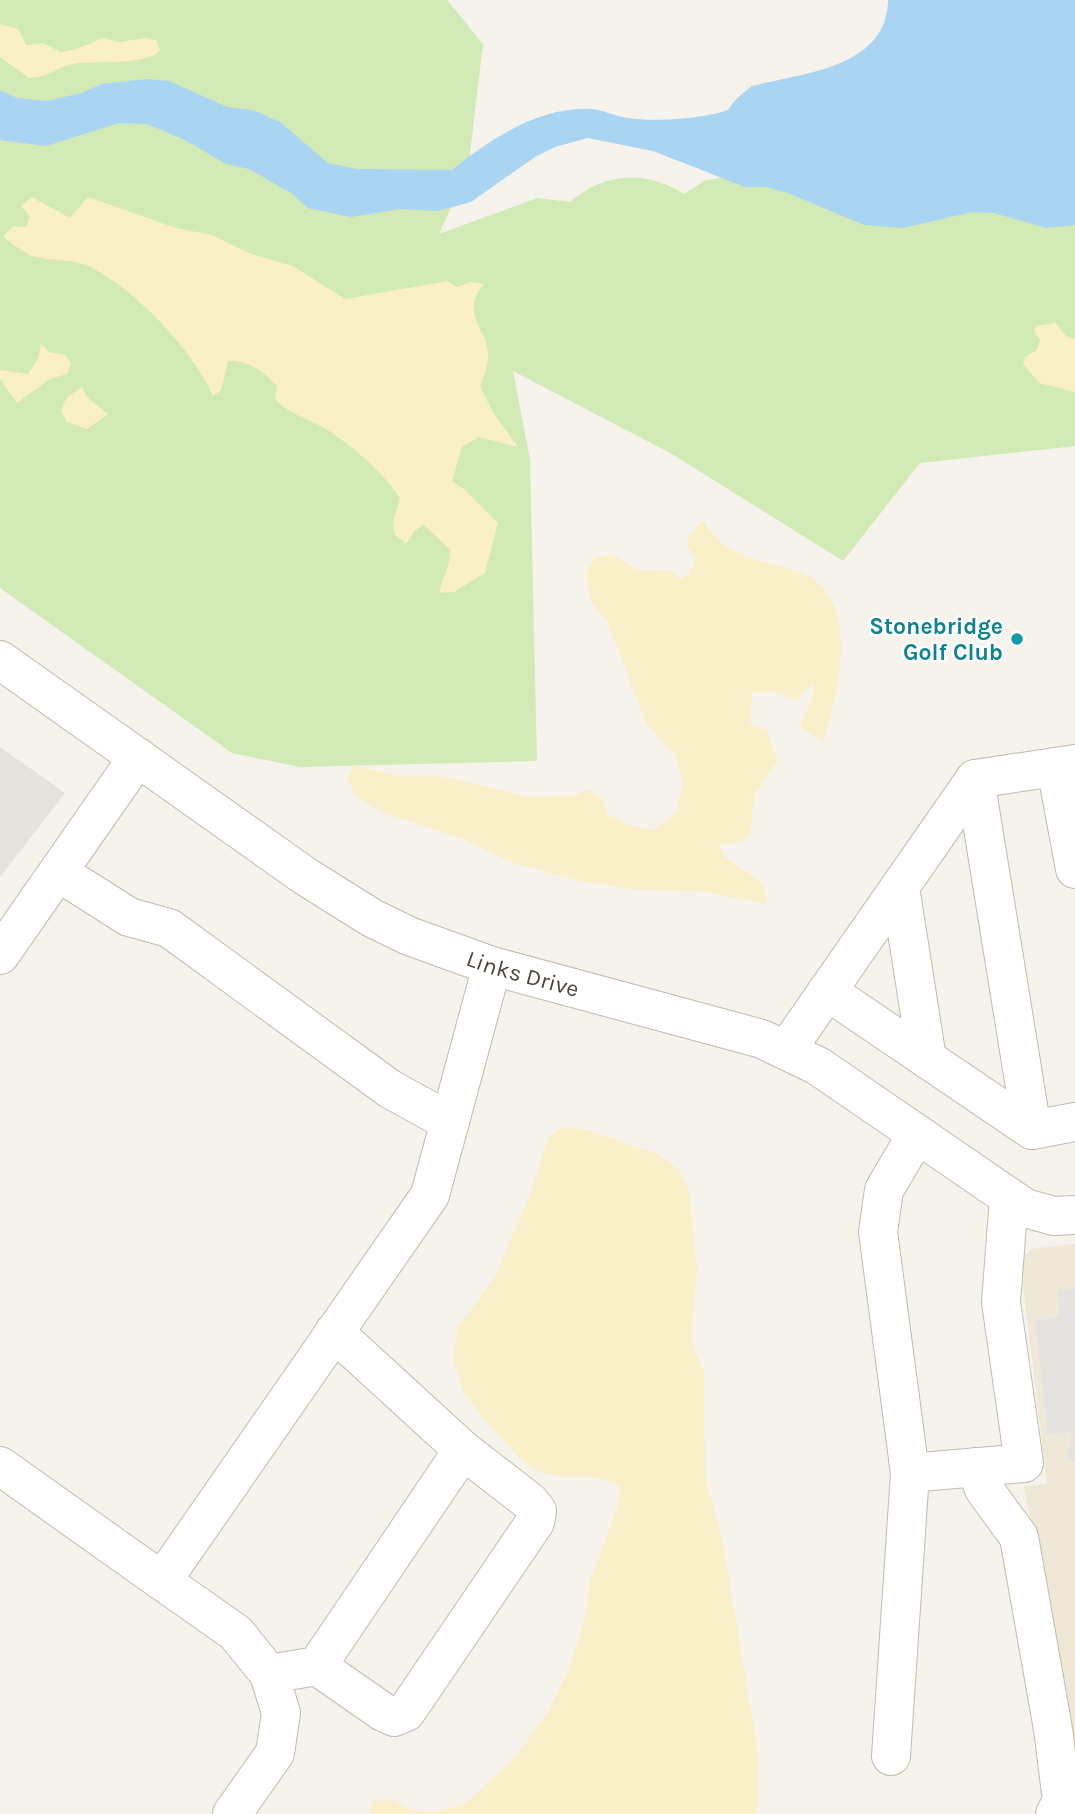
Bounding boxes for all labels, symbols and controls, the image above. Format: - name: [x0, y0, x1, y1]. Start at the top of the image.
- place label: Stonebridge Golf Club: [869, 613, 1003, 666]
- marker: Stonebridge Golf Club: [1009, 631, 1025, 647]
- street label: Links Drive: [463, 944, 582, 1002]

